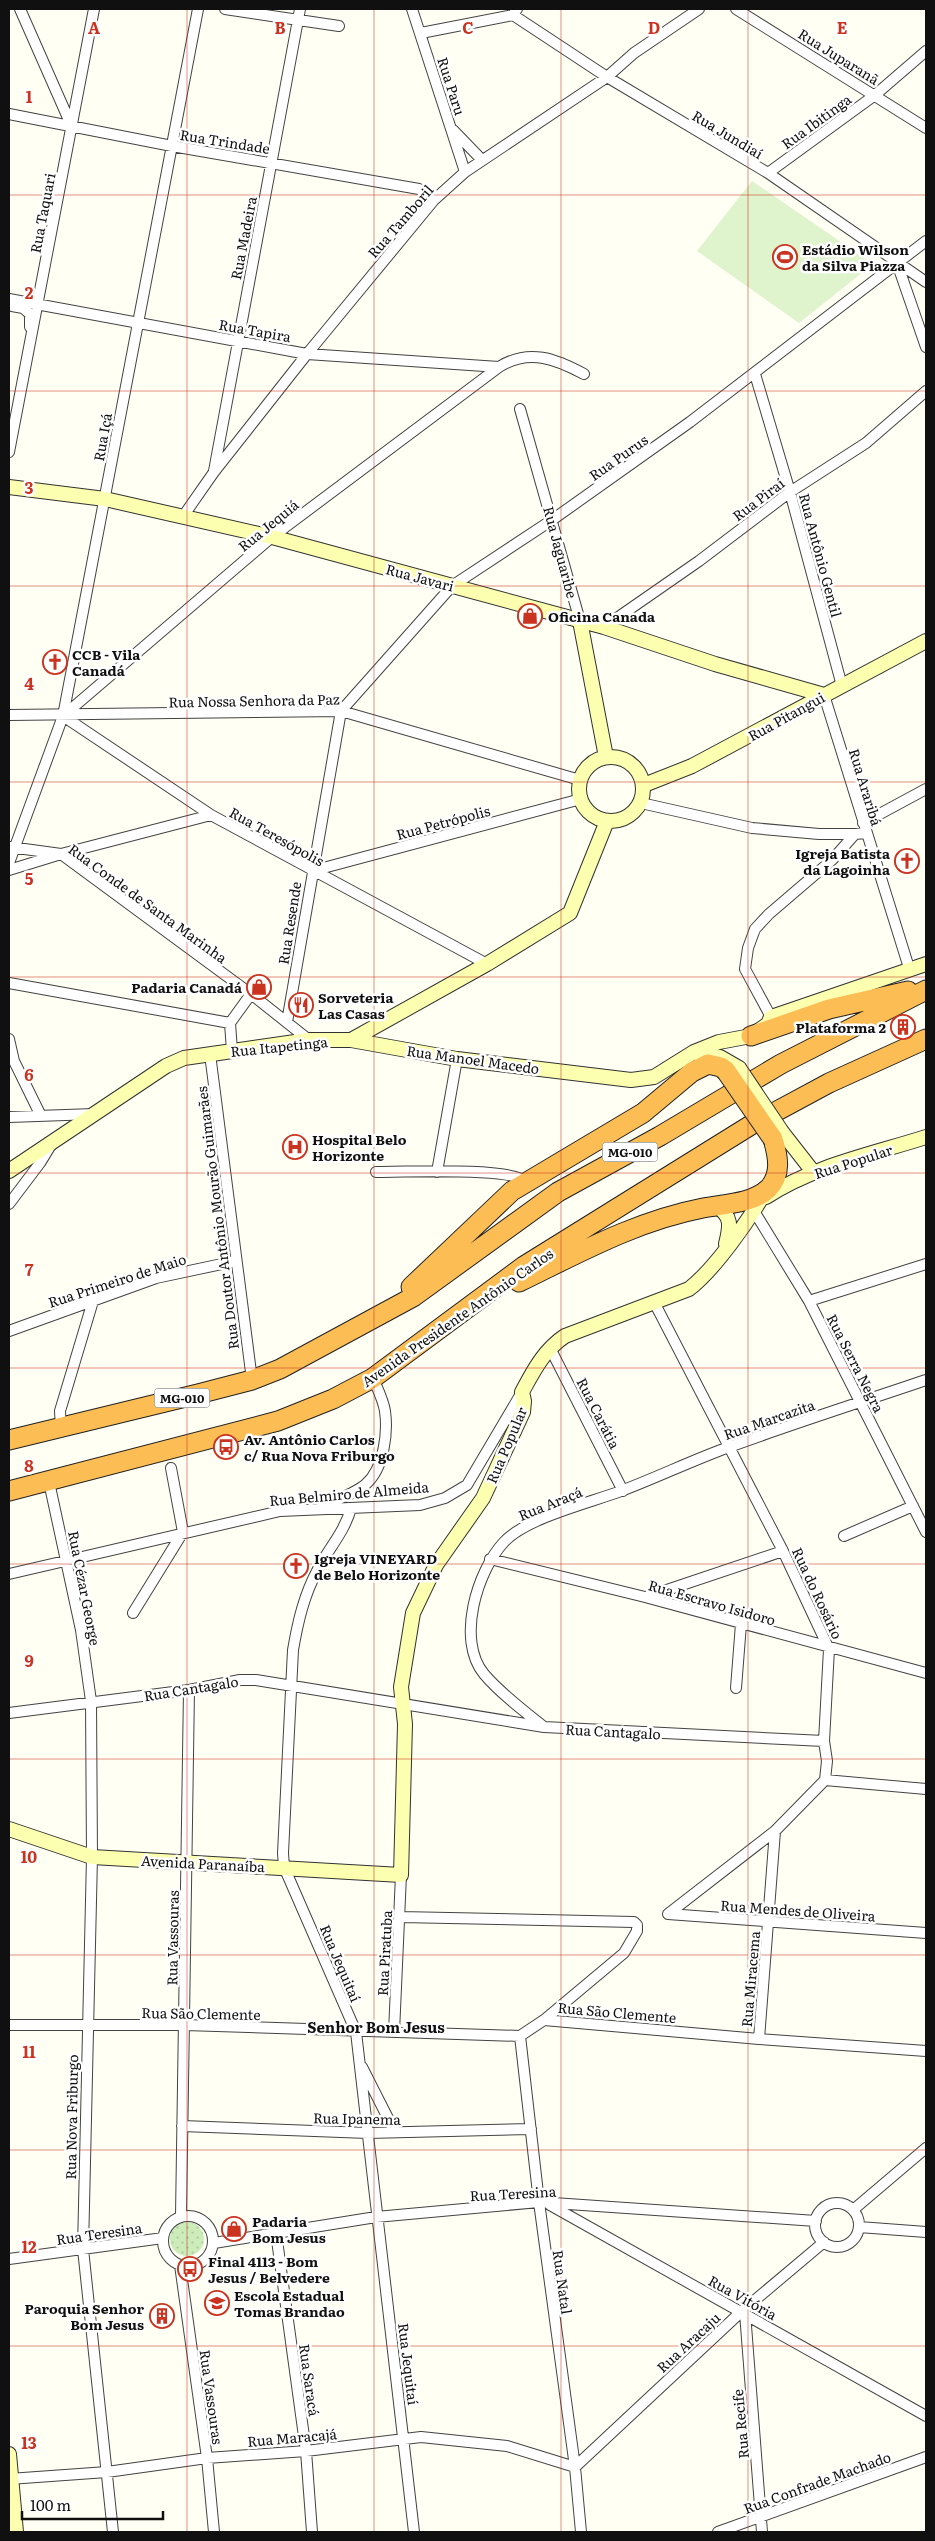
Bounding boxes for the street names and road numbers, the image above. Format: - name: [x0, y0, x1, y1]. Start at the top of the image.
- street label: Rua Juparanã: [795, 23, 884, 89]
- street label: Rua Paru: [433, 54, 471, 118]
- street label: Rua Ibitinga: [777, 89, 855, 153]
- street label: Rua Jundiaí: [689, 105, 768, 163]
- street label: Rua Trindade: [179, 124, 271, 158]
- street label: Rua Taquari: [24, 171, 60, 255]
- street label: Rua Tamboril: [363, 180, 438, 262]
- street label: Rua Madeira: [225, 194, 261, 281]
- street label: Rua Tapira: [217, 314, 293, 346]
- street label: Rua Içá: [88, 411, 116, 463]
- street label: Rua Purus: [584, 429, 652, 485]
- street label: Rua Piraí: [728, 473, 789, 525]
- street label: Rua Antônio Gentil: [795, 491, 847, 620]
- street label: Rua Jequiá: [233, 494, 303, 556]
- street label: Rua Jaguaribe: [539, 504, 583, 600]
- street label: Rua Javari: [384, 558, 457, 596]
- street label: Rua Pitangui: [744, 686, 828, 745]
- street label: Rua Nossa Senhora da Paz: [168, 689, 340, 711]
- street label: Rua Araribá: [845, 746, 887, 829]
- street label: Rua Petrópolis: [394, 800, 492, 844]
- street label: Rua Teresópolis: [226, 802, 328, 870]
- street label: Rua Conde de Santa Marinha: [65, 839, 232, 968]
- street label: Rua Resende: [273, 880, 305, 966]
- street label: Rua Itapetinga: [229, 1031, 329, 1061]
- street label: Rua Manoel Macedo: [405, 1040, 541, 1078]
- street label: Rua Doutor Antônio Mourão Guimarães: [191, 1085, 243, 1351]
- street label: Rua Popular: [811, 1139, 895, 1183]
- road number: MG-010: [602, 1142, 658, 1162]
- street label: Avenida Presidente Antônio Carlos: [357, 1243, 557, 1391]
- street label: Rua Primeiro de Maio: [45, 1248, 189, 1312]
- street label: Rua Serra Negra: [823, 1310, 890, 1416]
- street label: Rua Carátia: [573, 1374, 626, 1452]
- road number: MG-010: [154, 1389, 210, 1408]
- street label: Rua Marcazita: [721, 1394, 818, 1444]
- street label: Rua Popular: [481, 1403, 531, 1486]
- street label: Rua Belmiro de Almeida: [268, 1476, 430, 1510]
- street label: Rua Araçá: [515, 1481, 585, 1525]
- street label: Rua Cézar George: [64, 1529, 106, 1647]
- street label: Rua do Rosário: [788, 1544, 848, 1642]
- street label: Rua Escravo Isidoro: [646, 1574, 778, 1630]
- street label: Rua Cantagalo: [142, 1671, 240, 1705]
- street label: Rua Cantagalo: [565, 1719, 661, 1743]
- street label: Avenida Paranaíba: [141, 1850, 266, 1876]
- street label: Rua Vassouras: [161, 1890, 183, 1986]
- street label: Rua Mendes de Oliveira: [720, 1895, 877, 1925]
- street label: Rua Piratuba: [372, 1909, 396, 1996]
- street label: Rua Jequitaí: [316, 1921, 366, 2005]
- street label: Rua Miracema: [736, 1930, 764, 2028]
- street label: Rua São Clemente: [557, 1997, 677, 2027]
- street label: Rua São Clemente: [141, 2002, 261, 2024]
- street label: Rua Nova Friburgo: [60, 2054, 82, 2180]
- street label: Rua Ipanema: [313, 2107, 402, 2129]
- street label: Rua Teresina: [469, 2181, 557, 2205]
- street label: Rua Teresina: [55, 2217, 144, 2249]
- street label: Rua Natal: [549, 2249, 577, 2316]
- street label: Rua Vitória: [705, 2270, 781, 2324]
- street label: Rua Aracaju: [652, 2307, 724, 2377]
- street label: Rua Jequitaí: [394, 2322, 424, 2406]
- street label: Rua Saracá: [295, 2342, 325, 2418]
- street label: Rua Vassouras: [195, 2348, 229, 2446]
- street label: Rua Recife: [727, 2388, 753, 2460]
- street label: Rua Maracajá: [246, 2423, 338, 2451]
- street label: Rua Confrade Machado: [741, 2446, 893, 2518]

